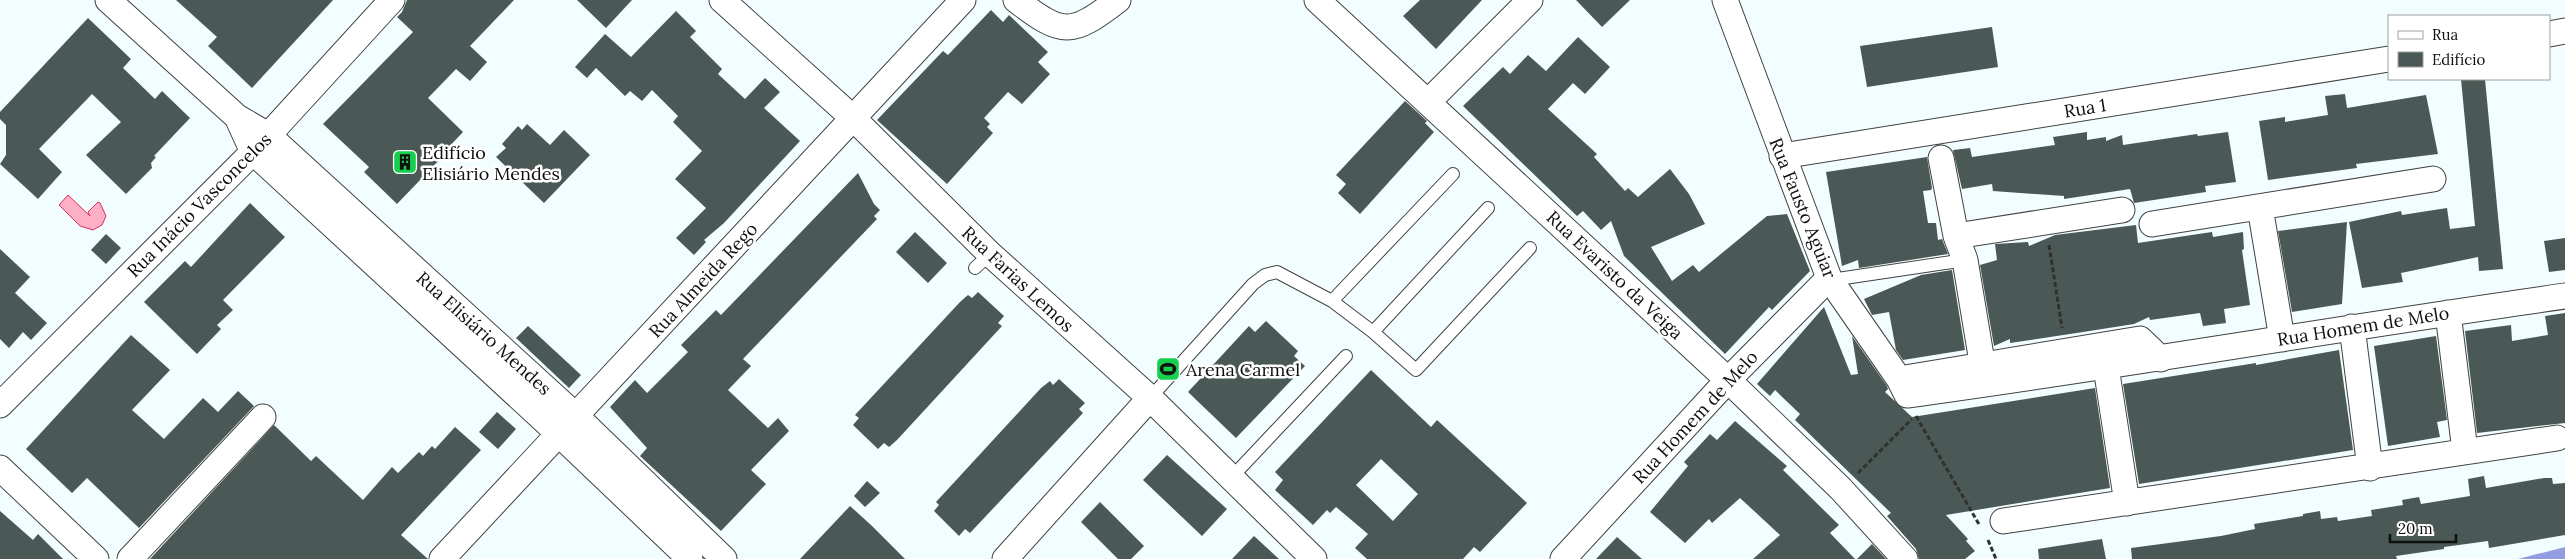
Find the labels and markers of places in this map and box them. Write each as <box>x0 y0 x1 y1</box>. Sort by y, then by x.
place label: Edifício Elisiário Mendes <box>422 141 560 185</box>
building icon: Edifício Elisiário Mendes <box>392 149 418 175</box>
sports icon: Arena Carmel <box>1155 356 1181 382</box>
place label: Arena Carmel <box>1185 358 1300 381</box>

